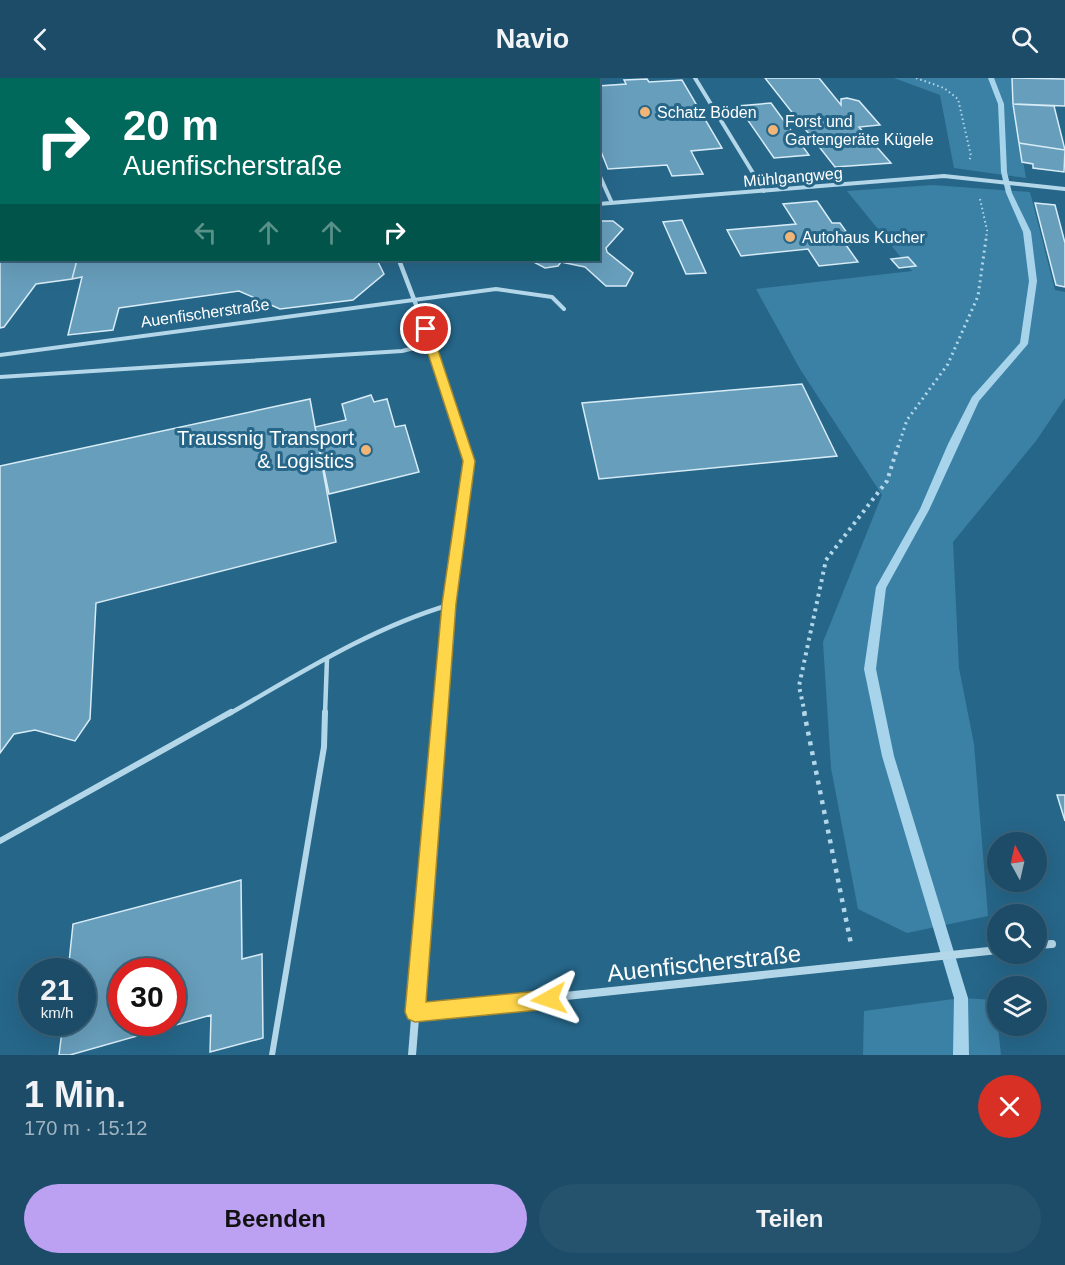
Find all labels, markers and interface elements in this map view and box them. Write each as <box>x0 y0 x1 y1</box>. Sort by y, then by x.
icon: back <box>24 23 57 56</box>
icon: search <box>1008 23 1041 56</box>
text: Navio <box>496 24 569 54</box>
icon: right <box>24 102 102 180</box>
text: 20 m <box>123 102 219 149</box>
place label: Schatz Böden <box>657 104 757 121</box>
marker: Schatz Böden <box>638 105 652 119</box>
place label: Forst und Gartengeräte Kügele <box>785 113 934 148</box>
marker: Forst und Gartengeräte Kügele <box>766 123 780 137</box>
text: Auenfischerstraße <box>123 151 342 181</box>
street label: Mühlgangweg <box>743 164 843 190</box>
icon: left <box>189 216 222 249</box>
icon: ahead <box>252 216 285 249</box>
icon: ahead <box>315 216 348 249</box>
icon: right <box>378 216 411 249</box>
place label: Autohaus Kucher <box>802 229 925 246</box>
marker: Autohaus Kucher <box>783 230 797 244</box>
street label: Auenfischerstraße <box>140 296 271 330</box>
pin <box>400 303 451 354</box>
icon: arrive <box>409 312 442 345</box>
place label: Traussnig Transport & Logistics <box>177 427 354 472</box>
marker: Traussnig Transport & Logistics <box>359 443 373 457</box>
north arrow <box>987 832 1047 892</box>
map controls <box>987 832 1047 1036</box>
button: search <box>987 904 1047 964</box>
street label: Auenfischerstraße <box>606 939 802 987</box>
speed limit sign: 30 <box>108 958 186 1036</box>
position arrow <box>517 967 581 1031</box>
text: 21 <box>40 973 74 1006</box>
button: layers <box>987 976 1047 1036</box>
text: km/h <box>41 1004 73 1021</box>
text: 1 Min. <box>24 1074 126 1115</box>
button: close <box>978 1075 1041 1138</box>
text: 170 m · 15:12 <box>24 1117 147 1139</box>
button: Beenden <box>24 1184 527 1253</box>
button: Teilen <box>539 1184 1041 1253</box>

